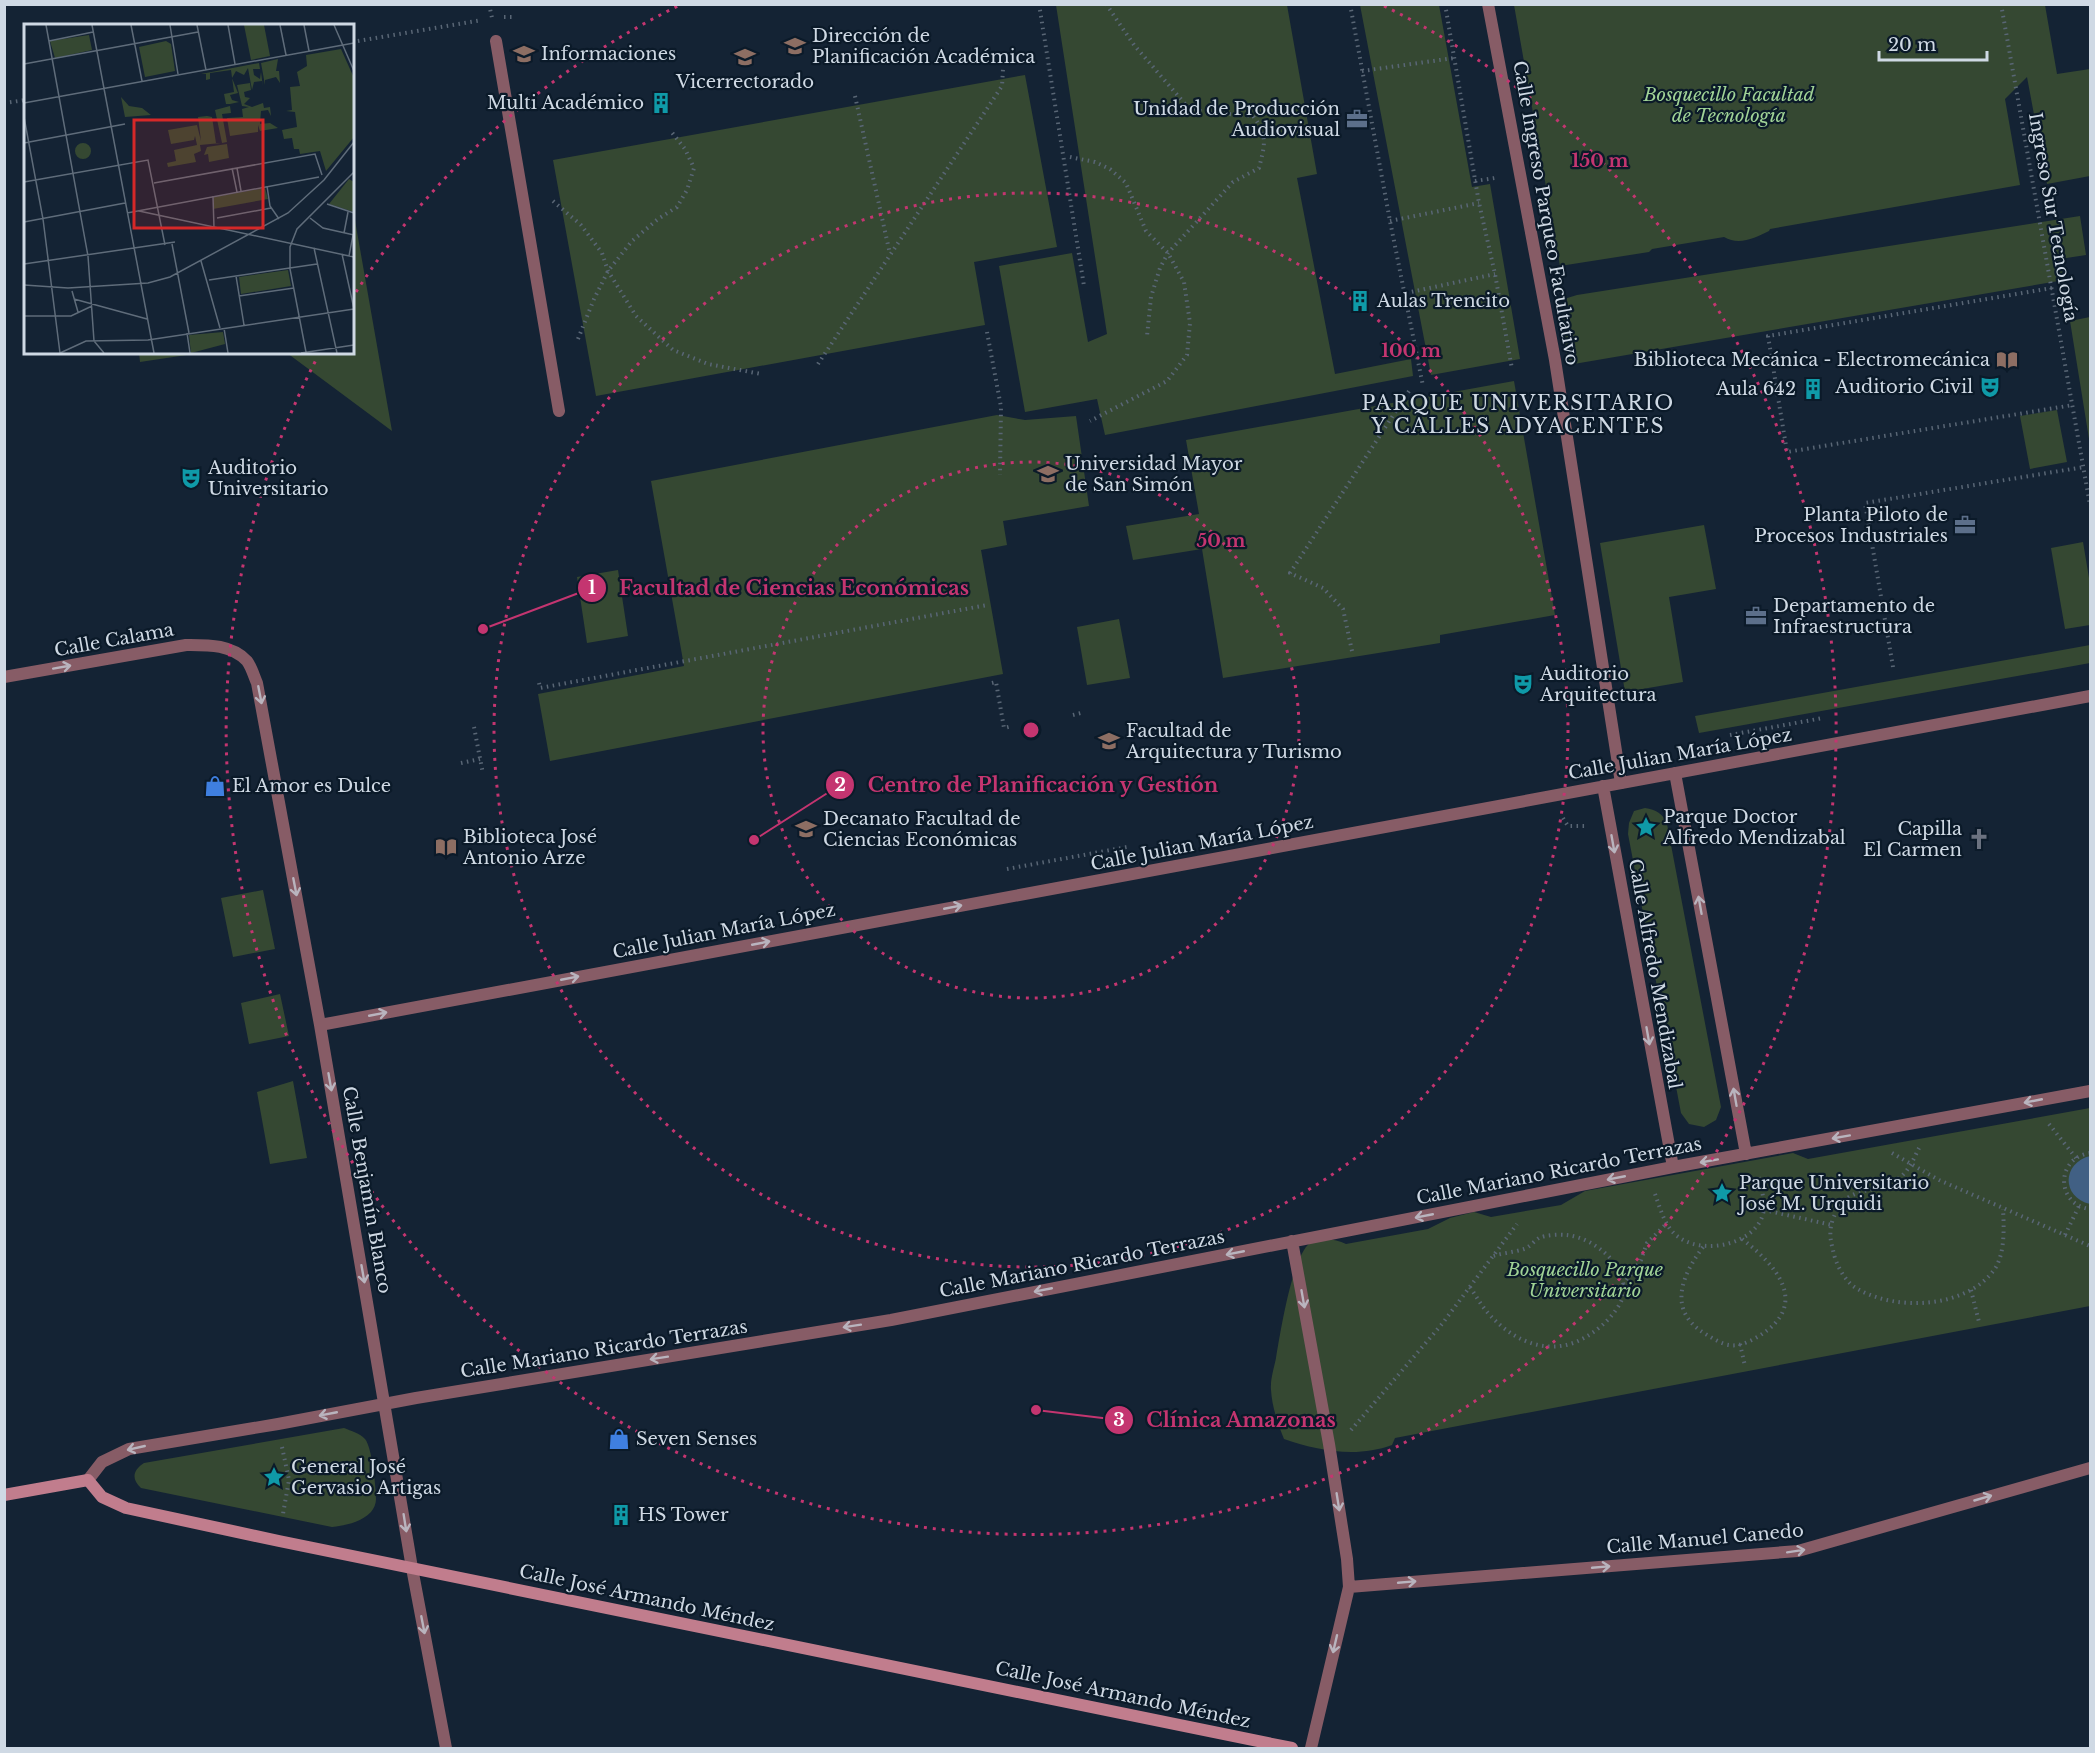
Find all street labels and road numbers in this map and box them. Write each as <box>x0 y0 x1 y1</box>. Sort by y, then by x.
street label: Calle Ingreso Parqueo Facultativo <box>1508 59 1584 367</box>
street label: Ingreso Sur Tecnología <box>2024 111 2082 323</box>
street label: Calle Calama <box>52 619 176 661</box>
street label: Calle Julian María López <box>1567 723 1793 785</box>
street label: Calle Julian María López <box>1089 811 1315 875</box>
street label: Calle Alfredo Mendizabal <box>1624 857 1686 1091</box>
street label: Calle Julian María López <box>611 899 837 963</box>
street label: Calle Benjamín Blanco <box>338 1085 396 1295</box>
street label: Calle Mariano Ricardo Terrazas <box>1414 1133 1704 1209</box>
street label: Calle Mariano Ricardo Terrazas <box>937 1226 1227 1302</box>
street label: Calle Mariano Ricardo Terrazas <box>459 1315 749 1383</box>
street label: Calle Manuel Canedo <box>1605 1519 1805 1559</box>
street label: Calle José Armando Méndez <box>517 1560 777 1636</box>
street label: Calle José Armando Méndez <box>993 1657 1253 1733</box>

